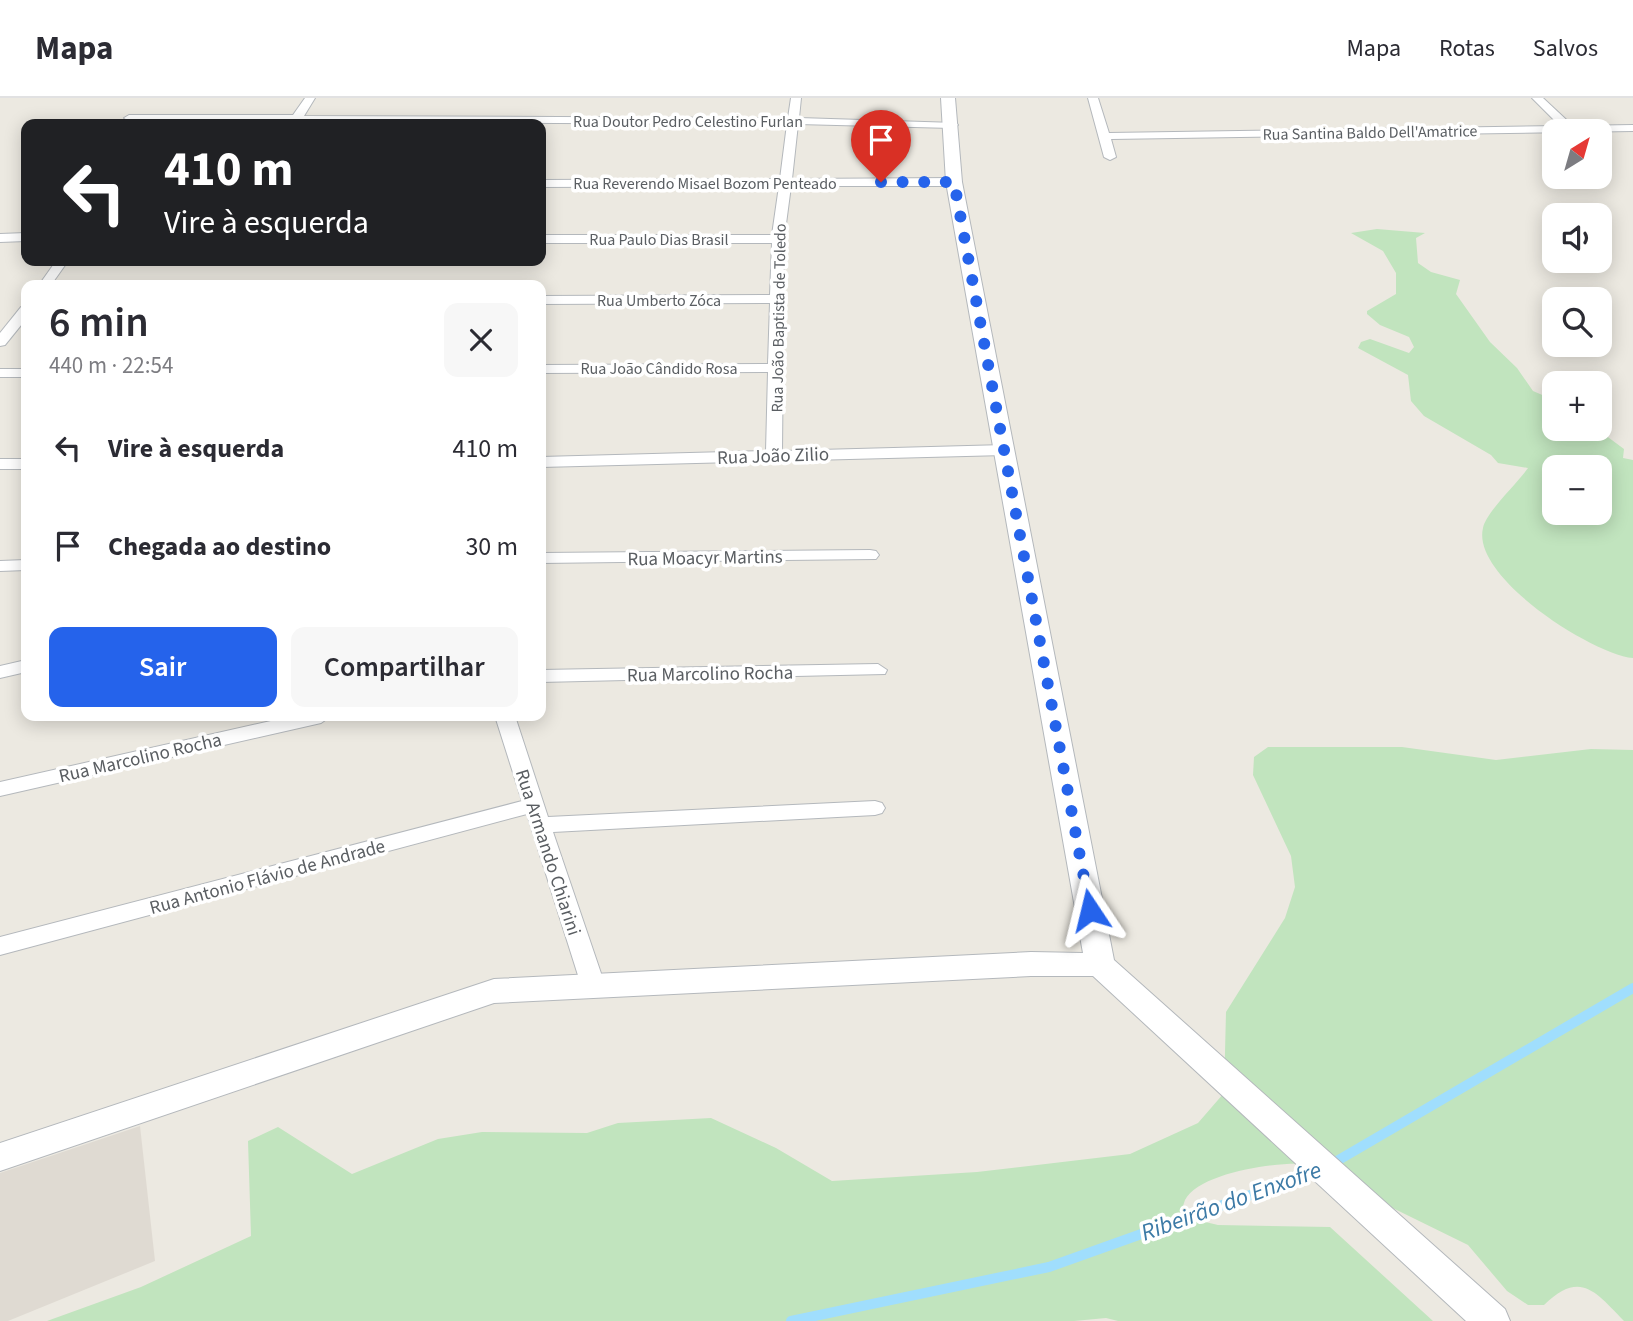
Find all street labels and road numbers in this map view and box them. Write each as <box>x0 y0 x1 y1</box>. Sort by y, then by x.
street label: Rua Doutor Pedro Celestino Furlan <box>573 111 803 133</box>
street label: Rua Santina Baldo Dell'Amatrice <box>1262 120 1478 146</box>
street label: Rua Reverendo Misael Bozom Penteado <box>573 173 837 195</box>
street label: Rua João Baptista de Toledo <box>766 223 792 413</box>
street label: Rua Paulo Dias Brasil <box>589 229 729 251</box>
street label: Rua Umberto Zóca <box>597 290 721 312</box>
street label: Rua João Cândido Rosa <box>581 358 738 380</box>
street label: Rua João Zilio <box>717 441 830 472</box>
street label: Rua Moacyr Martins <box>627 544 783 573</box>
street label: Rua Marcolino Rocha <box>627 660 793 689</box>
street label: Rua Marcolino Rocha <box>56 727 224 790</box>
street label: Rua Armando Chiarini <box>508 766 587 939</box>
street label: Rua Antonio Flávio de Andrade <box>147 833 388 922</box>

